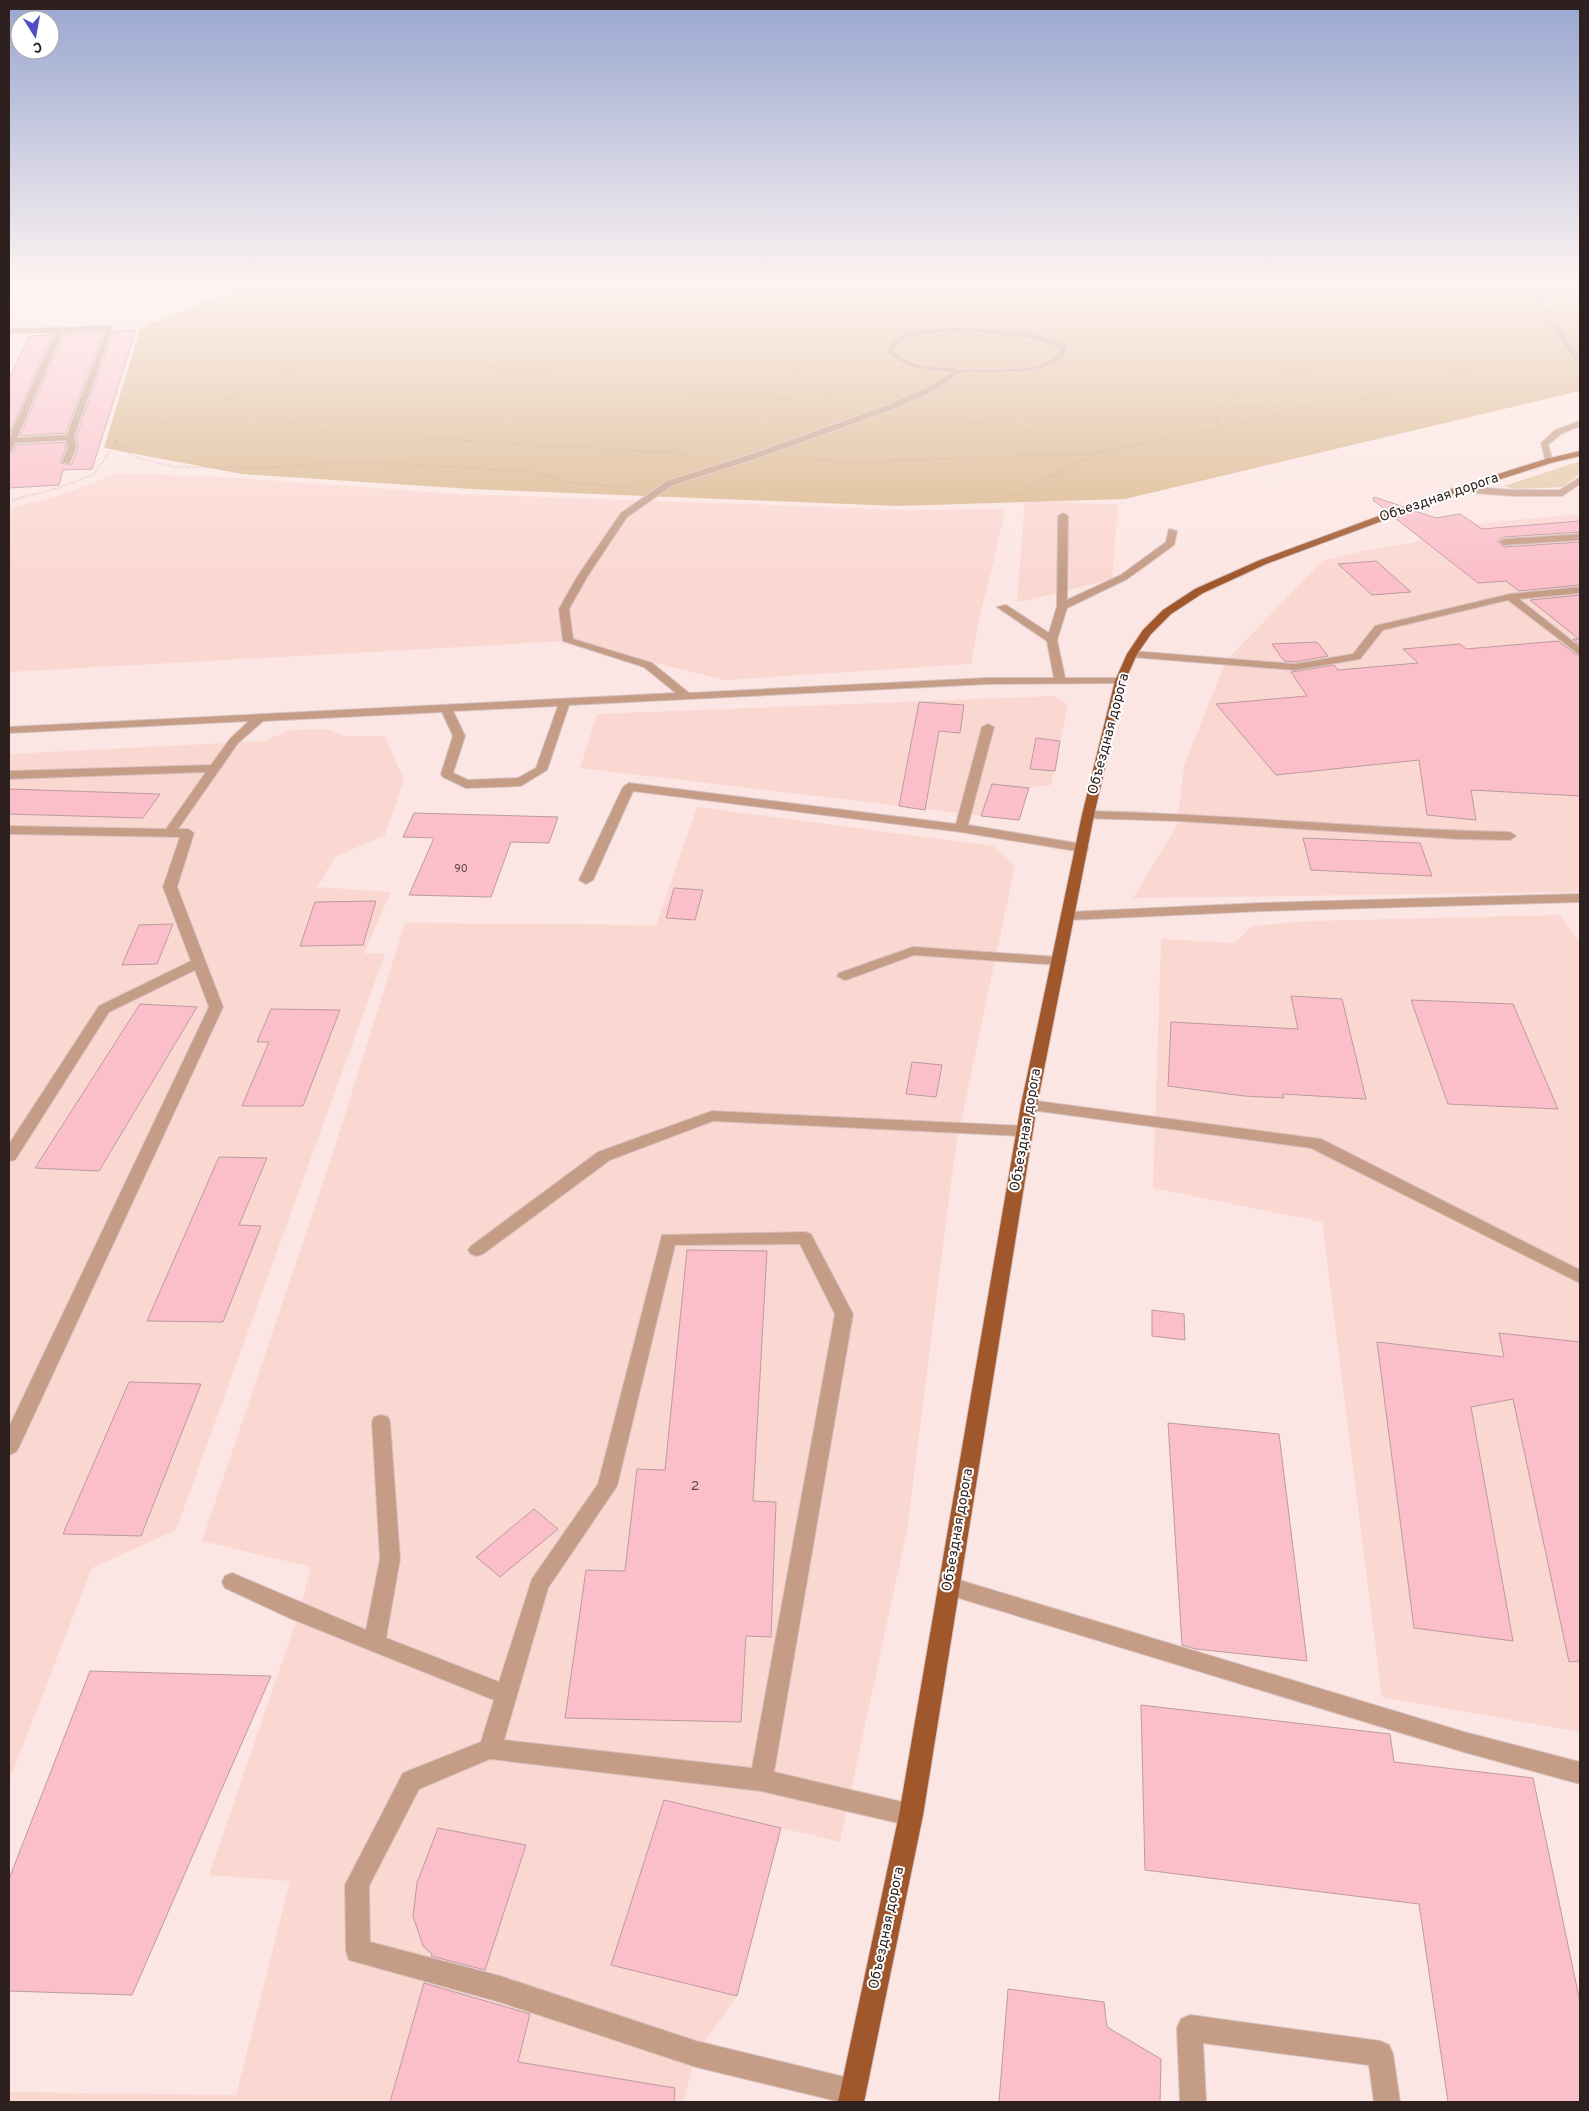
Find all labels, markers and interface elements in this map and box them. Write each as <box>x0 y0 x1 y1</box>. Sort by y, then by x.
north arrow <box>10 10 60 60</box>
text: С <box>31 37 43 55</box>
street label: Объездная дорога <box>1377 470 1501 526</box>
street label: Объездная дорога <box>1085 672 1133 796</box>
house number: 90 <box>454 862 468 876</box>
street label: Объездная дорога <box>1007 1067 1045 1193</box>
street label: Объездная дорога <box>939 1467 977 1593</box>
house number: 2 <box>691 1478 699 1495</box>
street label: Объездная дорога <box>866 1865 908 1991</box>

